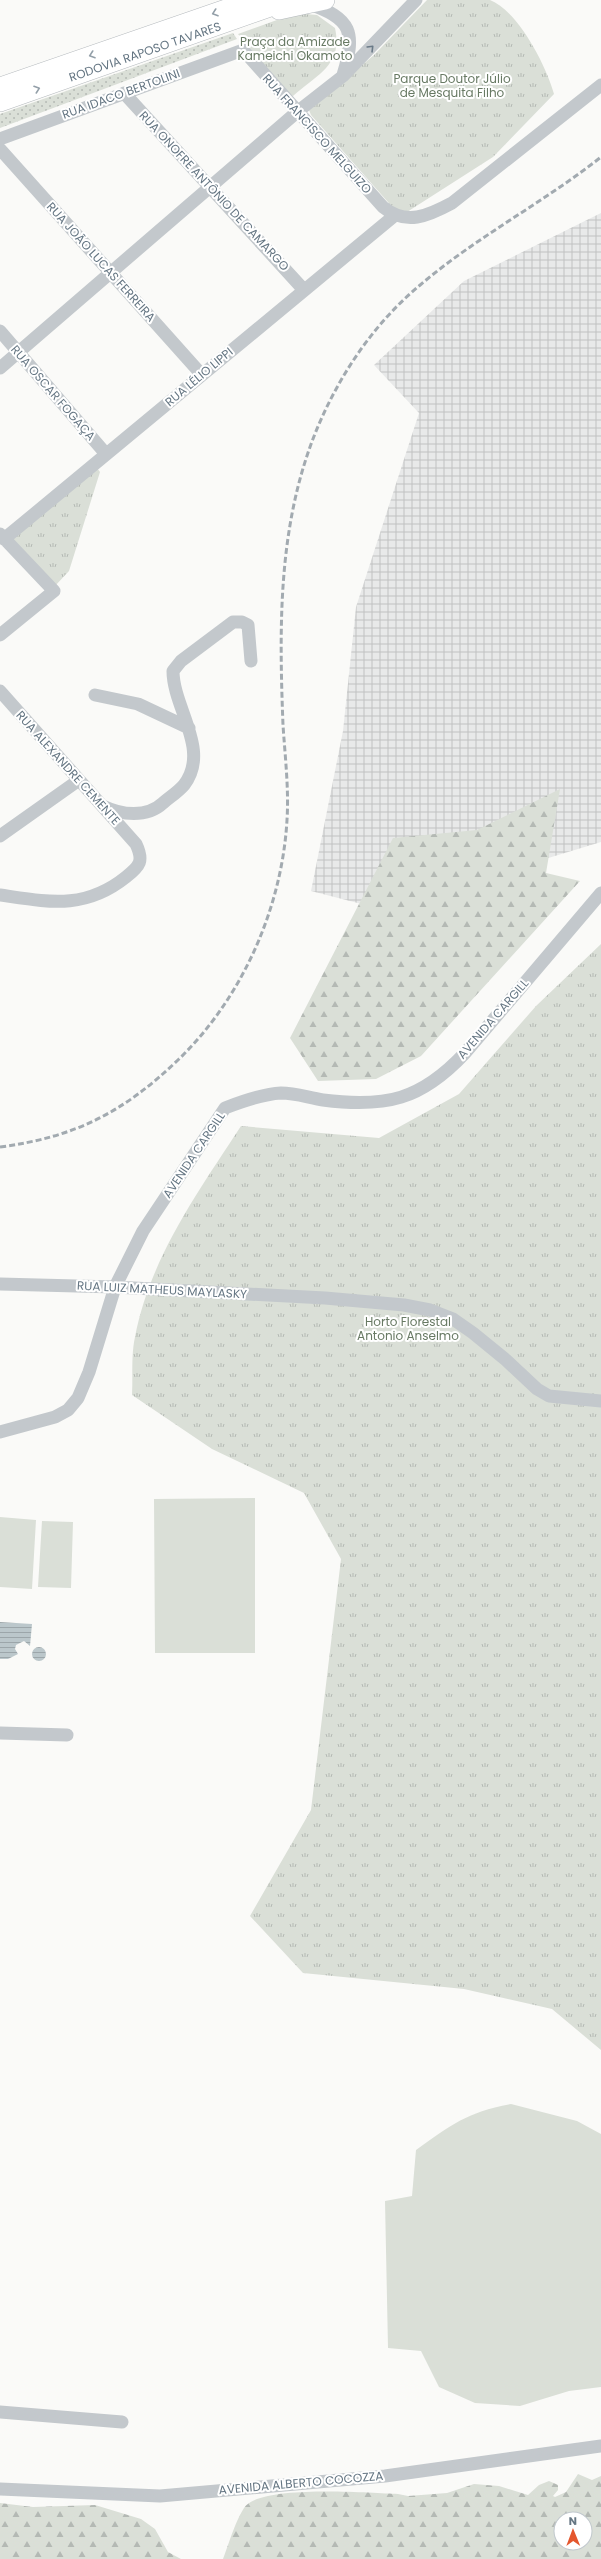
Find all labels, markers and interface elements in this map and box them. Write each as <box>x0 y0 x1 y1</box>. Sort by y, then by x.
one-way arrow <box>212 8 219 16</box>
street label: RODOVIA RAPOSO TAVARES <box>67 17 223 86</box>
park label: Praça da Amizade Kameichi Okamoto <box>238 33 353 64</box>
one-way arrow <box>366 45 374 53</box>
one-way arrow <box>89 50 96 58</box>
street label: RUA IDACO BERTOLINI <box>59 64 182 123</box>
street label: RUA FRANCISCO MELGUIZO <box>259 70 376 197</box>
park label: Parque Doutor Júlio de Mesquita Filho <box>393 70 511 101</box>
one-way arrow <box>33 86 40 94</box>
street label: RUA ONOFRE ANTÔNIO DE CAMARGO <box>136 107 293 274</box>
street label: RUA JOÃO LUCAS FERREIRA <box>43 198 160 325</box>
street label: RUA OSCAR FOGAÇA <box>7 341 100 444</box>
street label: RUA LÉLIO LIPPI <box>161 343 236 410</box>
street label: RUA ALEXANDRE CEMENTE <box>12 707 124 828</box>
street label: AVENIDA CARGILL <box>453 975 532 1062</box>
street label: AVENIDA CARGILL <box>158 1108 229 1201</box>
street label: RUA LUIZ MATHEUS MAYLASKY <box>77 1277 247 1302</box>
park label: Horto Florestal Antonio Anselmo <box>357 1313 459 1344</box>
street label: AVENIDA ALBERTO COCOZZA <box>218 2467 384 2498</box>
north arrow <box>553 2511 593 2551</box>
text: N <box>569 2513 577 2529</box>

